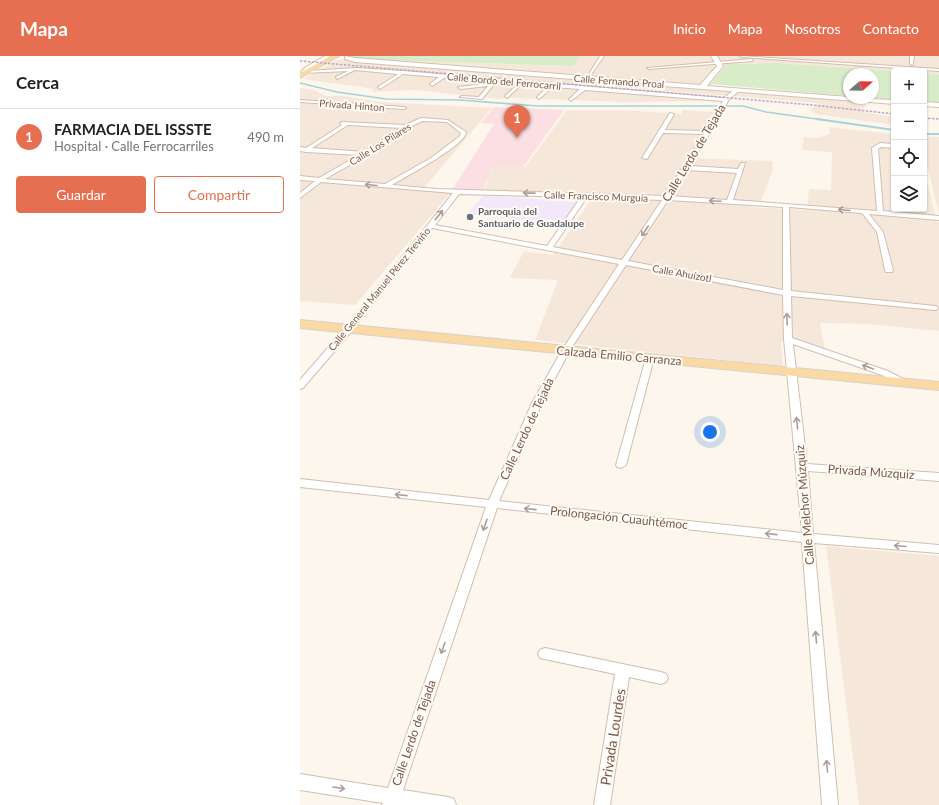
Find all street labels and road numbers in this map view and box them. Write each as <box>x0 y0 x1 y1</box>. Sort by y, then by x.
street label: Calle Bordo del Ferrocarril <box>446 70 562 92</box>
street label: Calle Fernando Proal <box>573 72 665 90</box>
street label: Privada Hinton <box>319 97 385 113</box>
street label: Calle Lerdo de Tejada <box>659 101 729 204</box>
street label: Calle Los Pilares <box>347 120 413 168</box>
street label: Calle Francisco Murguía <box>544 188 648 204</box>
street label: Calle General Manuel Pérez Treviño <box>325 225 433 353</box>
street label: Calle Ahuízotl <box>651 262 713 284</box>
street label: Calzada Emilio Carranza <box>556 343 682 368</box>
street label: Calle Lerdo de Tejada <box>496 375 557 482</box>
street label: Calle Melchor Múzquiz <box>792 444 817 566</box>
street label: Privada Múzquiz <box>827 461 915 482</box>
street label: Prolongación Cuauhtémoc <box>549 503 689 532</box>
street label: Calle Lerdo de Tejada <box>388 678 439 788</box>
street label: Privada Lourdes <box>596 687 629 786</box>

